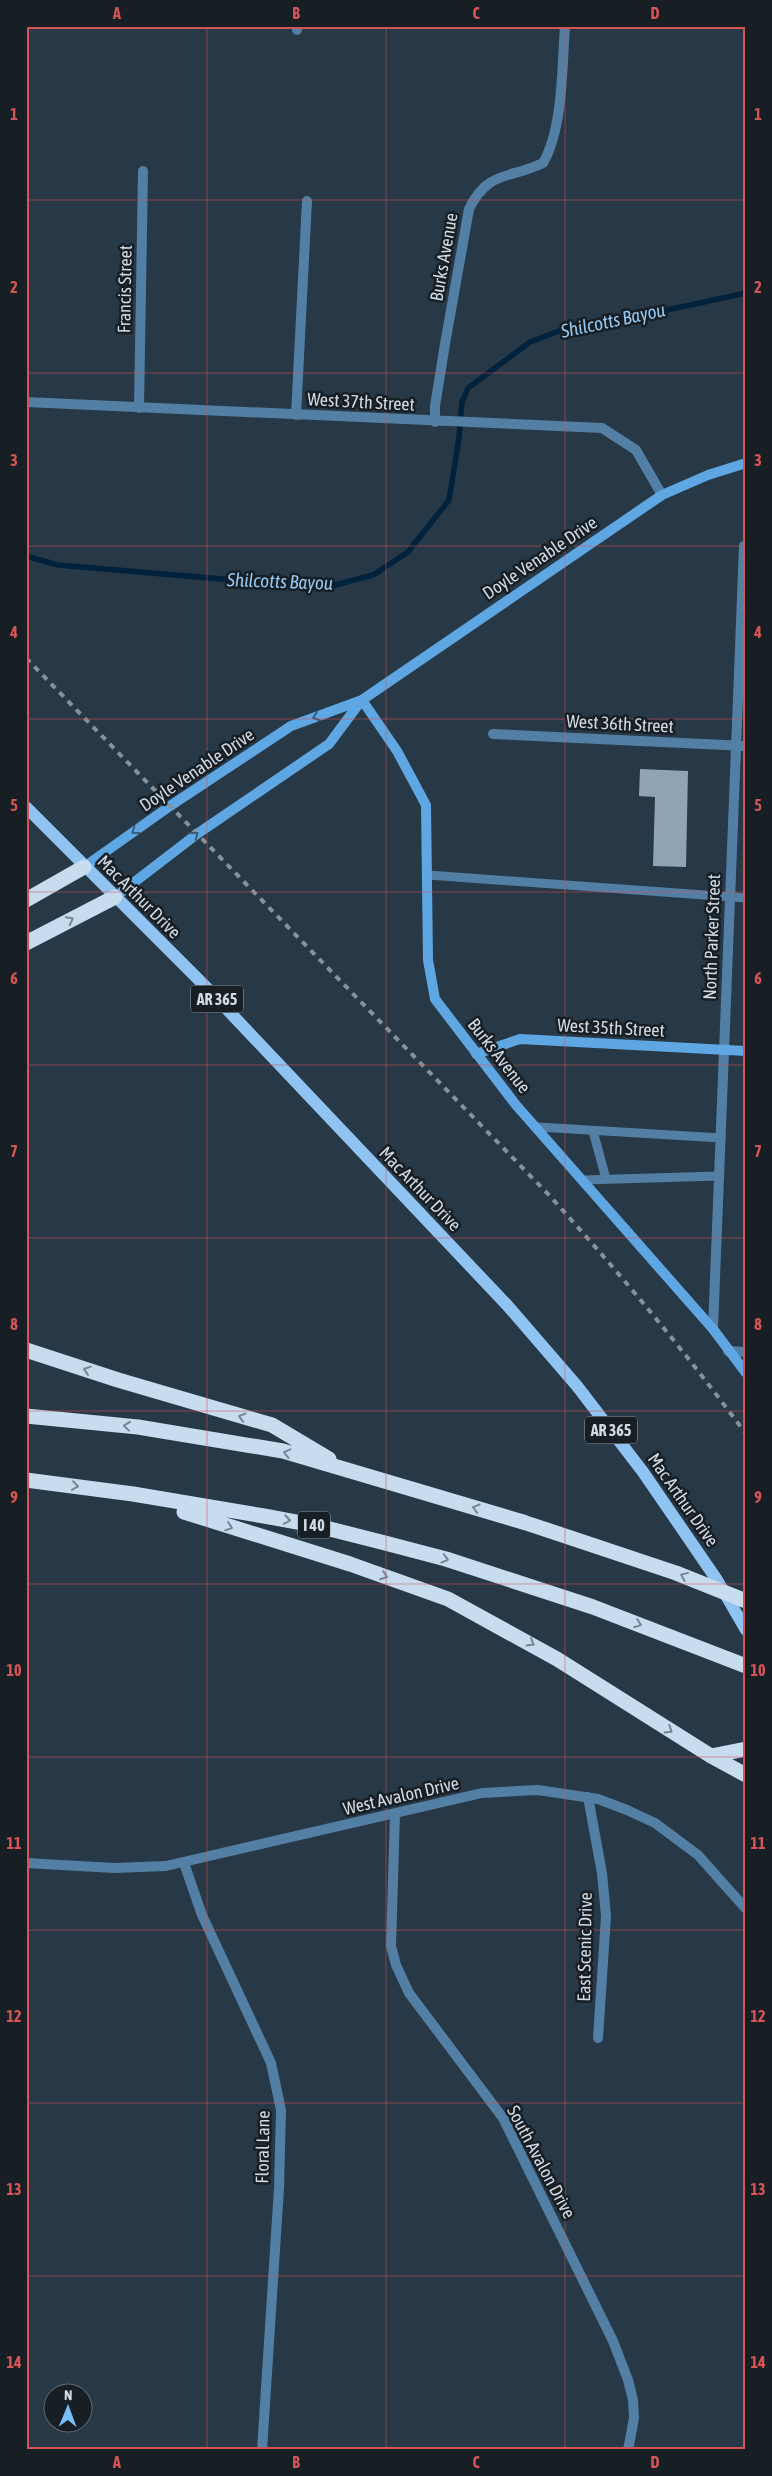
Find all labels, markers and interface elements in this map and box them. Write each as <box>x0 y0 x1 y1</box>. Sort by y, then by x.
text: A <box>112 4 121 22</box>
text: B <box>292 4 300 22</box>
text: C <box>472 4 480 22</box>
text: D <box>651 4 660 22</box>
text: 1 <box>10 105 18 123</box>
text: 1 <box>754 105 762 123</box>
street label: Burks Avenue <box>425 211 462 303</box>
street label: Francis Street <box>113 245 136 333</box>
text: 2 <box>10 278 18 296</box>
text: 2 <box>754 278 762 296</box>
water label: Shilcotts Bayou <box>558 298 667 342</box>
street label: West 37th Street <box>307 388 415 415</box>
text: 3 <box>10 451 18 469</box>
text: 3 <box>754 451 762 469</box>
street label: Doyle Venable Drive <box>479 512 601 604</box>
water label: Shilcotts Bayou <box>226 568 333 594</box>
text: 4 <box>9 623 18 641</box>
text: 4 <box>753 623 762 641</box>
street label: West 36th Street <box>566 710 674 737</box>
one-way arrow <box>312 711 321 721</box>
street label: Doyle Venable Drive <box>136 724 258 816</box>
text: 5 <box>10 796 18 814</box>
text: 5 <box>754 796 762 814</box>
one-way arrow <box>131 825 140 834</box>
one-way arrow <box>189 832 199 841</box>
street label: Mac Arthur Drive <box>93 851 185 943</box>
street label: North Parker Street <box>699 874 724 1000</box>
one-way arrow <box>64 916 73 926</box>
text: 6 <box>10 969 18 987</box>
text: 6 <box>754 969 762 987</box>
road number: AR 365 <box>191 986 243 1012</box>
street label: Burks Avenue <box>464 1014 535 1097</box>
street label: West 35th Street <box>557 1014 665 1041</box>
text: 7 <box>10 1142 18 1160</box>
street label: Mac Arthur Drive <box>375 1142 466 1235</box>
text: 7 <box>754 1142 762 1160</box>
text: 8 <box>10 1315 18 1333</box>
text: 8 <box>754 1315 762 1333</box>
one-way arrow <box>83 1366 91 1376</box>
one-way arrow <box>239 1412 247 1422</box>
road number: AR 365 <box>585 1416 637 1444</box>
one-way arrow <box>122 1421 130 1432</box>
one-way arrow <box>283 1448 291 1458</box>
street label: Mac Arthur Drive <box>644 1449 723 1550</box>
one-way arrow <box>70 1481 79 1491</box>
text: 9 <box>10 1488 18 1506</box>
text: 9 <box>754 1488 762 1506</box>
one-way arrow <box>473 1504 481 1514</box>
road number: I 40 <box>298 1512 330 1538</box>
one-way arrow <box>282 1515 291 1525</box>
one-way arrow <box>224 1521 233 1531</box>
one-way arrow <box>440 1553 448 1563</box>
one-way arrow <box>379 1570 387 1580</box>
one-way arrow <box>680 1572 689 1583</box>
one-way arrow <box>633 1618 642 1628</box>
one-way arrow <box>526 1637 535 1647</box>
text: 10 <box>6 1661 22 1679</box>
text: 10 <box>750 1661 766 1679</box>
one-way arrow <box>663 1723 672 1733</box>
street label: West Avalon Drive <box>341 1772 461 1819</box>
text: 11 <box>6 1834 22 1852</box>
text: 11 <box>750 1834 766 1852</box>
street label: East Scenic Drive <box>573 1892 596 2002</box>
text: 12 <box>6 2007 22 2025</box>
text: 12 <box>750 2007 766 2025</box>
street label: South Avalon Drive <box>503 2102 580 2222</box>
street label: Floral Lane <box>251 2110 274 2184</box>
text: 13 <box>6 2180 22 2198</box>
text: 13 <box>750 2180 766 2198</box>
text: 14 <box>6 2353 22 2371</box>
text: 14 <box>750 2353 766 2371</box>
north arrow <box>42 2384 92 2434</box>
text: N <box>64 2387 72 2403</box>
text: A <box>112 2453 121 2471</box>
text: B <box>292 2453 300 2471</box>
text: C <box>472 2453 480 2471</box>
text: D <box>651 2453 660 2471</box>

